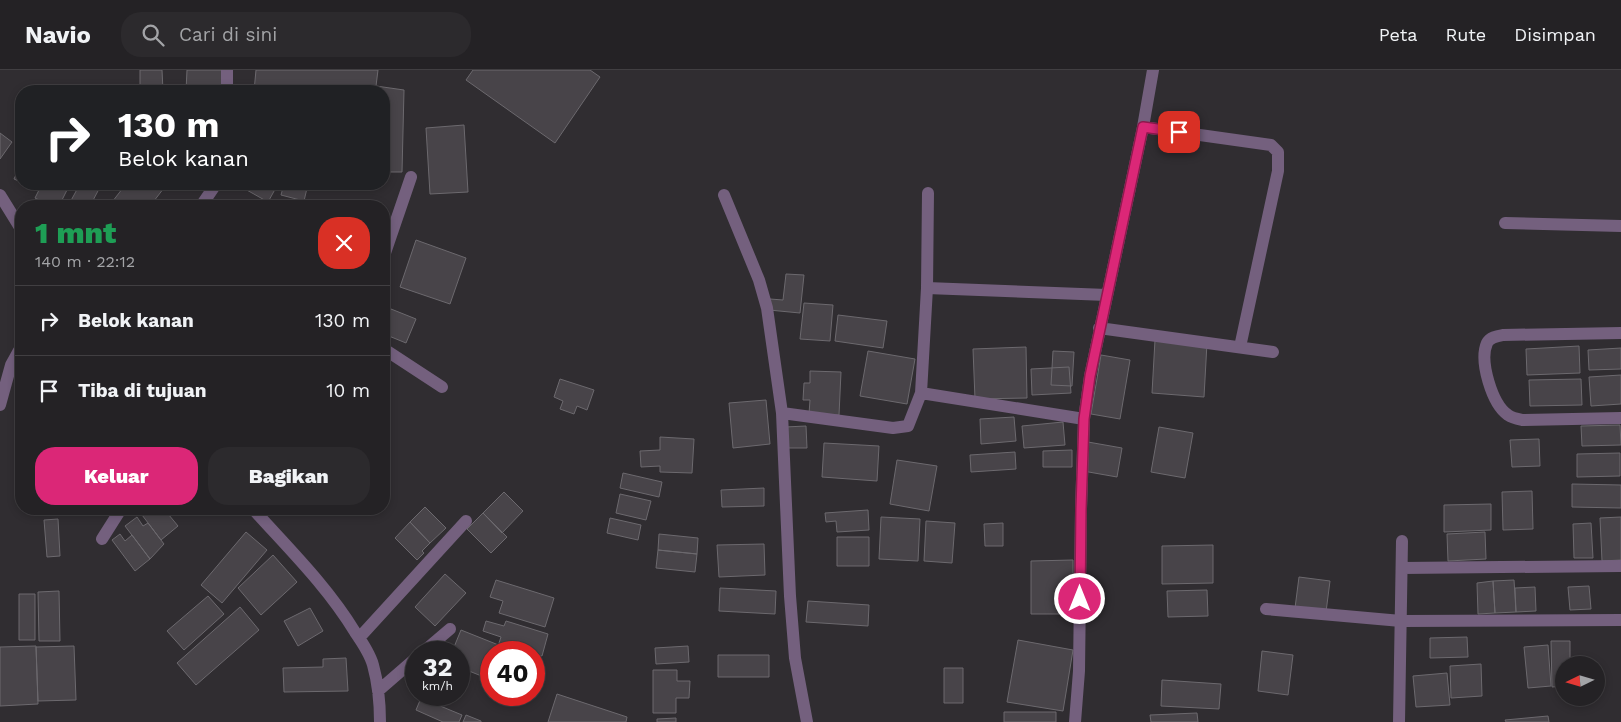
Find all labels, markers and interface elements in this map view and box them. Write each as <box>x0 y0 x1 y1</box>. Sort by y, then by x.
search box <box>121 12 471 57</box>
text: Navio <box>25 21 91 49</box>
icon: search <box>139 21 167 49</box>
text: Cari di sini <box>179 23 277 46</box>
text: Peta <box>1379 24 1417 45</box>
text: Rute <box>1445 24 1486 45</box>
text: Disimpan <box>1514 24 1596 45</box>
text: 130 m <box>118 104 219 146</box>
icon: right <box>35 105 100 170</box>
pin <box>1158 111 1200 153</box>
icon: arrive <box>1165 118 1193 146</box>
text: Belok kanan <box>118 146 249 171</box>
text: 1 mnt <box>35 215 116 250</box>
button: close <box>318 217 370 269</box>
text: 140 m · 22:12 <box>35 252 135 271</box>
icon: right <box>35 307 63 335</box>
text: Belok kanan <box>78 309 194 332</box>
text: 130 m <box>315 309 370 332</box>
icon: arrive <box>35 377 63 405</box>
text: Tiba di tujuan <box>78 379 207 402</box>
text: 10 m <box>326 379 370 402</box>
button: Keluar <box>35 447 198 505</box>
button: Bagikan <box>208 447 370 505</box>
position arrow <box>1053 572 1105 624</box>
speed limit sign: 40 <box>480 641 545 706</box>
text: 32 <box>423 653 452 682</box>
north arrow <box>1555 656 1605 706</box>
map controls <box>1555 656 1605 706</box>
text: km/h <box>422 679 453 693</box>

